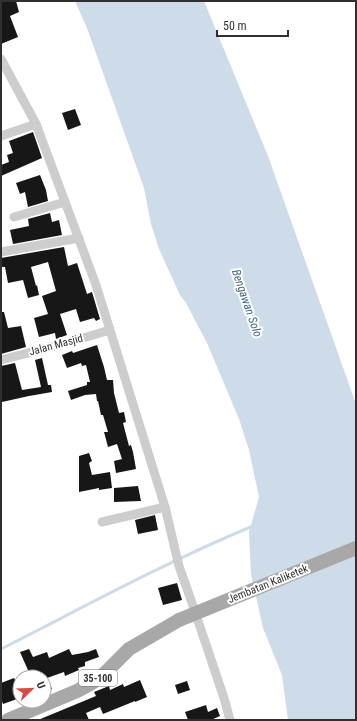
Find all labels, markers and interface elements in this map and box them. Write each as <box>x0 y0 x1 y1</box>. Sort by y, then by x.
scale bar <box>217 12 288 38</box>
text: 50 m <box>223 19 247 33</box>
water label: Bengawan Solo <box>229 267 265 339</box>
street label: Jalan Masjid <box>28 332 84 358</box>
street label: Jembatan Kaliketek <box>226 562 310 606</box>
north arrow <box>12 669 52 709</box>
road number: 35-100 <box>79 670 117 686</box>
text: U <box>34 680 48 691</box>

